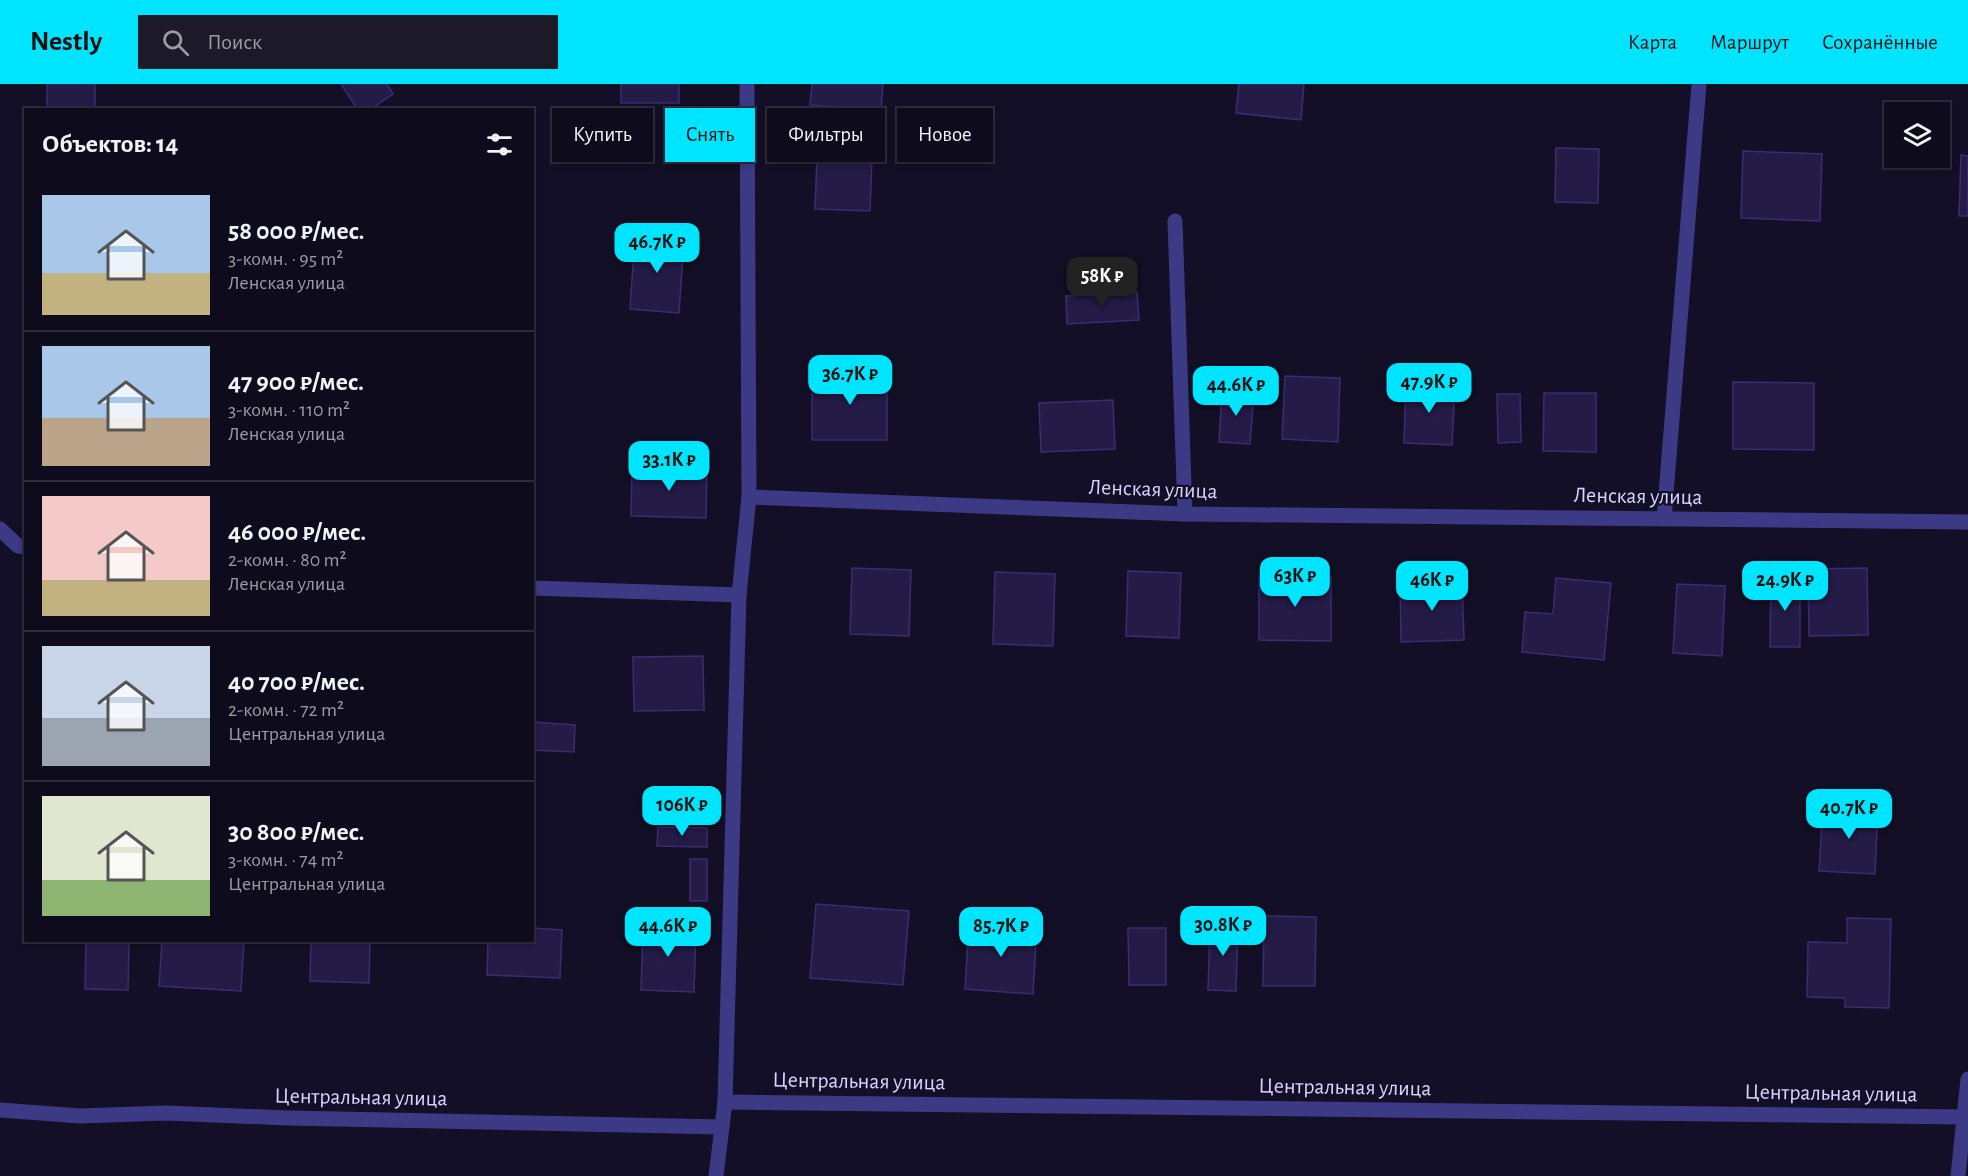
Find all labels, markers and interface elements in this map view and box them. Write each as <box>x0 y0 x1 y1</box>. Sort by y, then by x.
search box <box>138 15 558 69</box>
icon: search <box>159 26 192 59</box>
text: Nestly <box>30 28 102 56</box>
text: Поиск <box>207 31 262 53</box>
text: Карта <box>1628 32 1677 53</box>
text: Маршрут <box>1710 32 1789 53</box>
text: Сохранённые <box>1822 32 1938 53</box>
map controls <box>1884 102 1950 168</box>
button: layers <box>1884 102 1950 168</box>
chip: Купить <box>552 108 653 162</box>
chip: Снять <box>665 108 755 162</box>
chip: Фильтры <box>767 108 885 162</box>
chip: Новое <box>897 108 993 162</box>
icon: filters <box>483 128 516 161</box>
text: Объектов: 14 <box>42 131 178 157</box>
text: 58 000 ₽/мес. <box>228 218 365 244</box>
icon: home <box>90 219 162 291</box>
pin: 46.7K ₽ <box>602 223 712 274</box>
text: 46.7K ₽ <box>629 232 686 252</box>
text: 3-комн. · 95 m² <box>228 249 343 269</box>
pin: 58K ₽ <box>1060 257 1144 308</box>
text: 58K ₽ <box>1081 266 1123 286</box>
text: Ленская улица <box>228 273 345 293</box>
pin: 36.7K ₽ <box>795 355 905 406</box>
pin: 47.9K ₽ <box>1374 363 1484 414</box>
text: 36.7K ₽ <box>822 364 878 384</box>
pin: 44.6K ₽ <box>1181 366 1291 417</box>
text: 47 900 ₽/мес. <box>228 369 364 395</box>
icon: home <box>90 370 162 442</box>
text: 47.9K ₽ <box>1401 372 1458 392</box>
text: 44.6K ₽ <box>1207 375 1265 395</box>
text: 3-комн. · 110 m² <box>228 400 350 420</box>
text: Ленская улица <box>228 424 345 444</box>
pin: 33.1K ₽ <box>614 441 724 492</box>
text: 33.1K ₽ <box>642 450 696 470</box>
street label: Ленская улица <box>1088 476 1218 502</box>
street label: Ленская улица <box>1573 484 1703 508</box>
text: 46 000 ₽/мес. <box>228 519 366 545</box>
icon: home <box>90 520 162 592</box>
text: 2-комн. · 80 m² <box>228 550 346 570</box>
pin: 63K ₽ <box>1253 557 1337 608</box>
pin: 46K ₽ <box>1390 561 1474 612</box>
pin: 24.9K ₽ <box>1730 561 1840 612</box>
text: 63K ₽ <box>1274 566 1316 586</box>
text: 46K ₽ <box>1410 570 1454 590</box>
text: 24.9K ₽ <box>1756 570 1814 590</box>
text: Ленская улица <box>228 574 345 594</box>
text: 40 700 ₽/мес. <box>228 669 365 695</box>
icon: home <box>90 670 162 742</box>
text: 2-комн. · 72 m² <box>228 700 344 720</box>
text: Центральная улица <box>228 724 385 744</box>
pin: 106K ₽ <box>633 786 731 837</box>
pin: 40.7K ₽ <box>1794 789 1904 840</box>
text: 106K ₽ <box>656 795 708 815</box>
text: 40.7K ₽ <box>1820 798 1878 818</box>
text: 30 800 ₽/мес. <box>228 819 365 845</box>
icon: home <box>90 820 162 892</box>
text: 3-комн. · 74 m² <box>228 850 344 870</box>
text: Центральная улица <box>228 874 385 894</box>
pin: 30.8K ₽ <box>1168 906 1278 957</box>
pin: 44.6K ₽ <box>613 907 723 958</box>
pin: 85.7K ₽ <box>946 907 1056 958</box>
text: 30.8K ₽ <box>1194 915 1252 935</box>
text: 44.6K ₽ <box>639 916 697 936</box>
text: 85.7K ₽ <box>973 916 1029 936</box>
street label: Центральная улица <box>772 1068 946 1094</box>
street label: Центральная улица <box>1258 1074 1432 1100</box>
street label: Центральная улица <box>1744 1080 1918 1106</box>
street label: Центральная улица <box>274 1084 448 1110</box>

